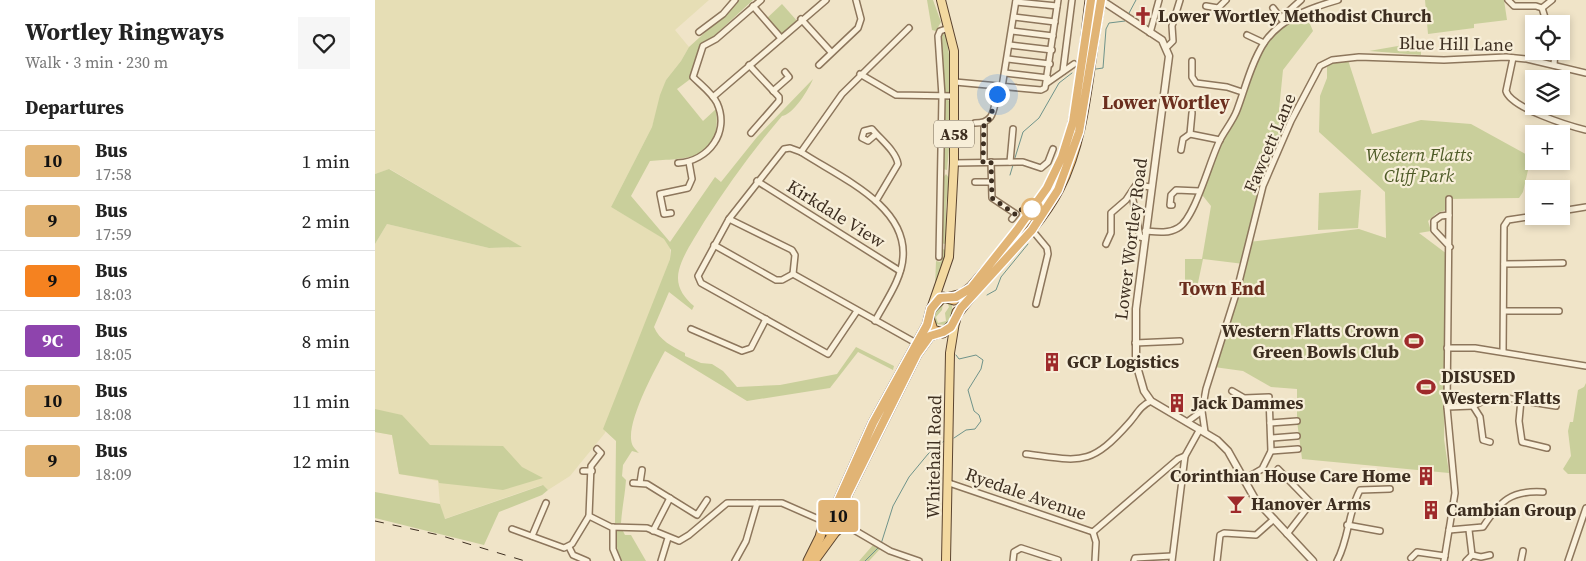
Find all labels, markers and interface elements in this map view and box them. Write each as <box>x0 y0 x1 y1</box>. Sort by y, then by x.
place label: Lower Wortley Methodist Church <box>1158 3 1432 28</box>
church icon: Lower Wortley Methodist Church <box>1132 5 1154 27</box>
text: Wortley Ringways <box>25 15 224 48</box>
map controls <box>1525 15 1570 225</box>
button: locate <box>1525 15 1570 60</box>
button: heart <box>298 17 350 69</box>
street label: Blue Hill Lane <box>1399 30 1513 57</box>
text: Walk · 3 min · 230 m <box>25 51 168 73</box>
button: layers <box>1525 70 1570 115</box>
your location <box>985 82 1010 107</box>
district label: Lower Wortley <box>1102 89 1231 115</box>
street label: Fawcett Lane <box>1237 89 1302 196</box>
text: Departures <box>25 94 124 120</box>
road number: A58 <box>934 120 974 148</box>
button: + <box>1525 125 1570 170</box>
text: Bus <box>95 137 127 163</box>
park label: Western Flatts Cliff Park <box>1366 142 1473 188</box>
text: 10 <box>43 148 62 173</box>
text: 1 min <box>302 148 350 174</box>
street label: Lower Wortley Road <box>1108 157 1153 321</box>
text: 17:58 <box>95 163 132 185</box>
street label: Kirkdale View <box>782 173 890 254</box>
button: − <box>1525 180 1570 225</box>
text: Bus <box>95 197 127 223</box>
unlabelled marker <box>1021 198 1043 220</box>
text: 9 <box>48 208 57 233</box>
text: 2 min <box>302 208 350 234</box>
text: 17:59 <box>95 223 132 245</box>
text: Bus <box>95 257 127 283</box>
text: 9 <box>48 268 57 293</box>
text: 6 min <box>302 268 350 294</box>
district label: Town End <box>1179 275 1265 301</box>
text: 18:03 <box>95 283 132 305</box>
text: Bus <box>95 317 127 343</box>
place label: Western Flatts Crown Green Bowls Club <box>1221 318 1399 364</box>
text: 9C <box>42 328 63 353</box>
text: 8 min <box>302 328 350 354</box>
sports icon: Western Flatts Crown Green Bowls Club <box>1403 330 1425 352</box>
text: 18:05 <box>95 343 132 365</box>
place label: GCP Logistics <box>1067 349 1179 374</box>
building icon: GCP Logistics <box>1041 351 1063 373</box>
place label: DISUSED Western Flatts <box>1441 364 1560 410</box>
sports icon: DISUSED Western Flatts <box>1415 376 1437 398</box>
text: Bus <box>95 377 127 403</box>
text: 10 <box>43 388 62 413</box>
text: 11 min <box>292 388 350 414</box>
place label: Jack Dammes <box>1191 390 1304 415</box>
building icon: Jack Dammes <box>1166 392 1188 414</box>
street label: Whitehall Road <box>920 395 947 519</box>
text: 18:08 <box>95 403 132 425</box>
text: Bus <box>95 437 127 463</box>
text: 9 <box>48 448 57 473</box>
text: 12 min <box>292 448 350 474</box>
street label: Ryedale Avenue <box>962 461 1090 526</box>
text: 18:09 <box>95 463 132 485</box>
place label: Corinthian House Care Home <box>1170 463 1411 488</box>
building icon: Corinthian House Care Home <box>1415 465 1437 487</box>
place label: Hanover Arms <box>1251 491 1371 516</box>
bar icon: Hanover Arms <box>1225 493 1247 515</box>
place label: Cambian Group <box>1446 497 1576 522</box>
building icon: Cambian Group <box>1420 499 1442 521</box>
line badge: 10 <box>815 500 861 532</box>
text: 10 <box>828 503 848 528</box>

